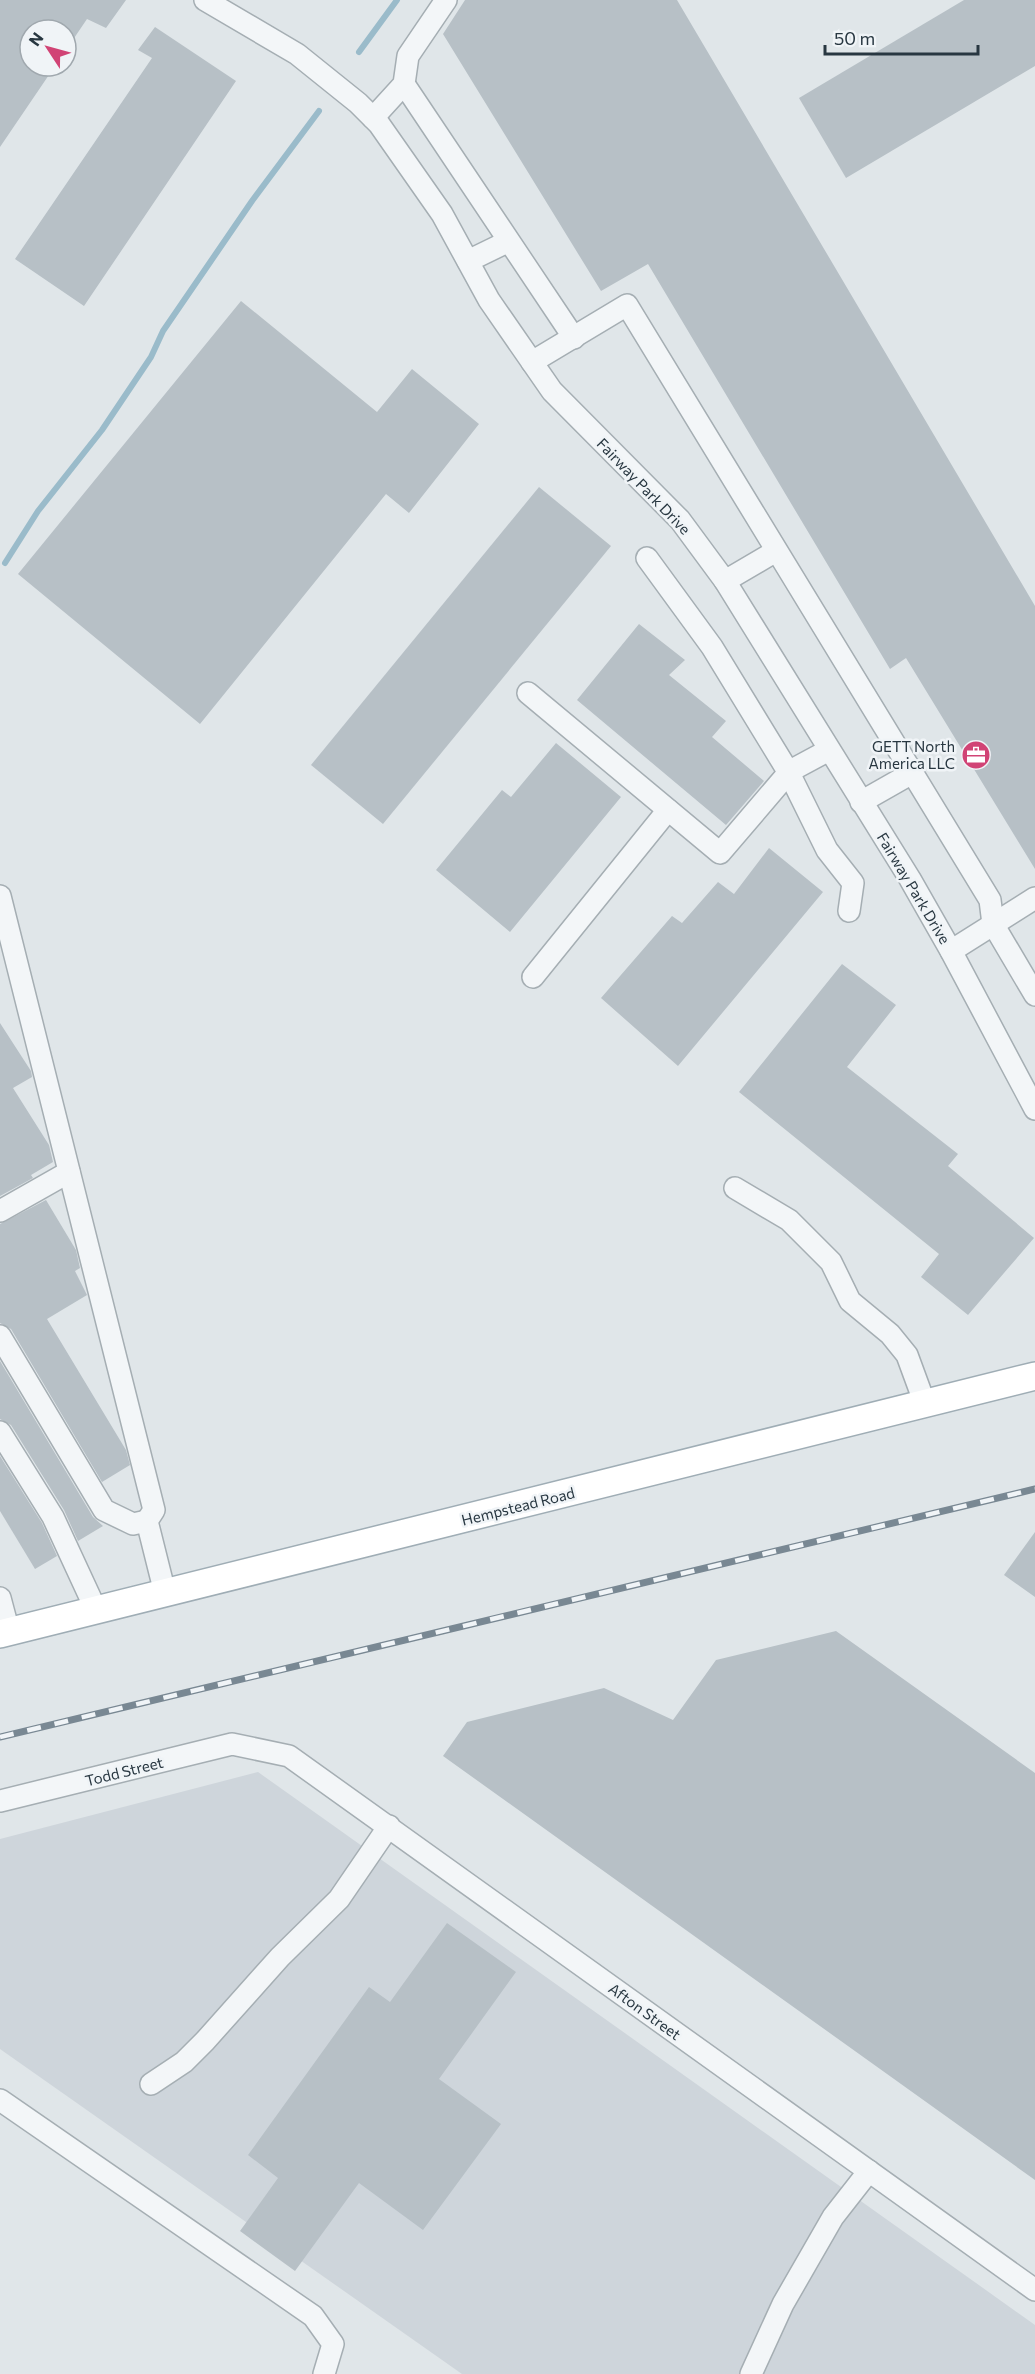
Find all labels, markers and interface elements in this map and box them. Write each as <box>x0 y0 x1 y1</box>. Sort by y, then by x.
north arrow <box>18 18 78 78</box>
scale bar <box>825 18 978 56</box>
text: 50 m <box>834 27 875 49</box>
text: N <box>24 28 47 49</box>
street label: Fairway Park Drive <box>594 434 695 538</box>
place label: GETT North America LLC <box>868 737 955 772</box>
office icon: GETT North America LLC <box>960 739 992 771</box>
street label: Fairway Park Drive <box>874 829 954 947</box>
street label: Hempstead Road <box>459 1483 577 1529</box>
street label: Todd Street <box>83 1753 165 1789</box>
street label: Afton Street <box>605 1979 685 2043</box>

